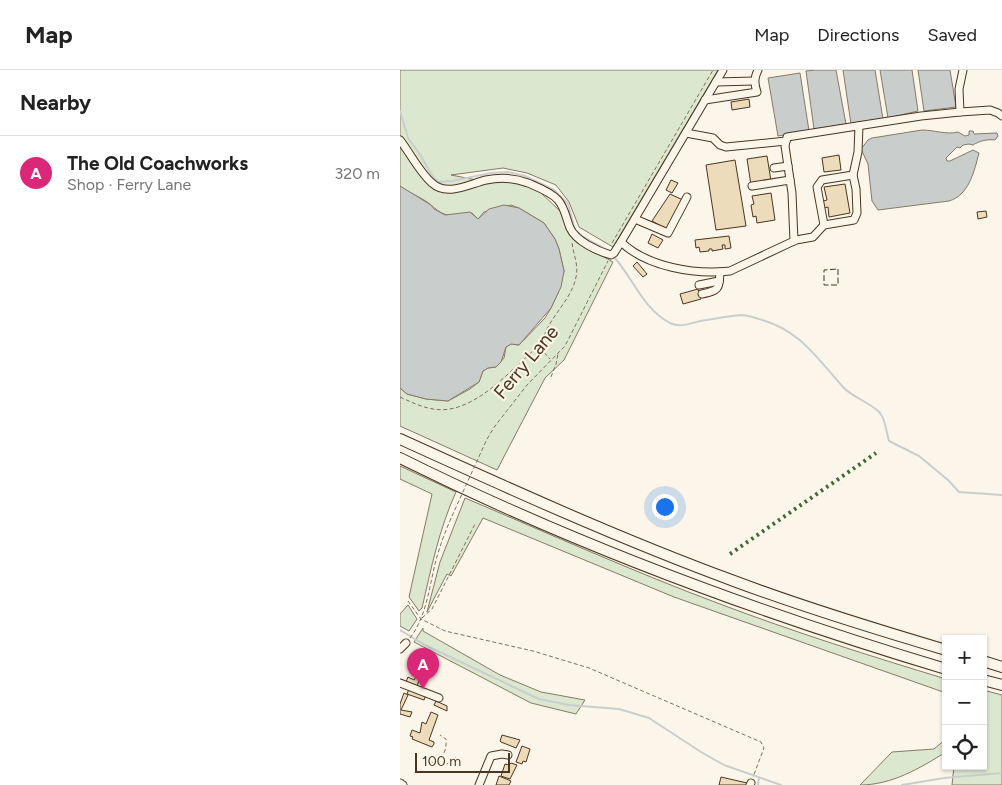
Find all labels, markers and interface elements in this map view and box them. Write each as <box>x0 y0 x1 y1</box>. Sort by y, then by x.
text: Map <box>25 20 73 49</box>
text: Map <box>754 24 789 46</box>
text: Directions <box>817 24 899 46</box>
text: Saved <box>927 24 977 46</box>
text: Nearby <box>20 90 91 115</box>
text: The Old Coachworks <box>67 152 248 175</box>
text: A <box>30 164 42 183</box>
text: 320 m <box>335 164 380 183</box>
text: Shop · Ferry Lane <box>67 175 191 194</box>
street label: Ferry Lane <box>489 321 563 403</box>
your location <box>652 494 678 520</box>
map controls <box>942 635 987 770</box>
button: + <box>942 635 987 680</box>
pin: A <box>407 648 439 689</box>
button: − <box>942 680 987 725</box>
button: locate <box>942 725 987 770</box>
scale bar <box>415 750 510 773</box>
text: 100 m <box>422 753 461 770</box>

